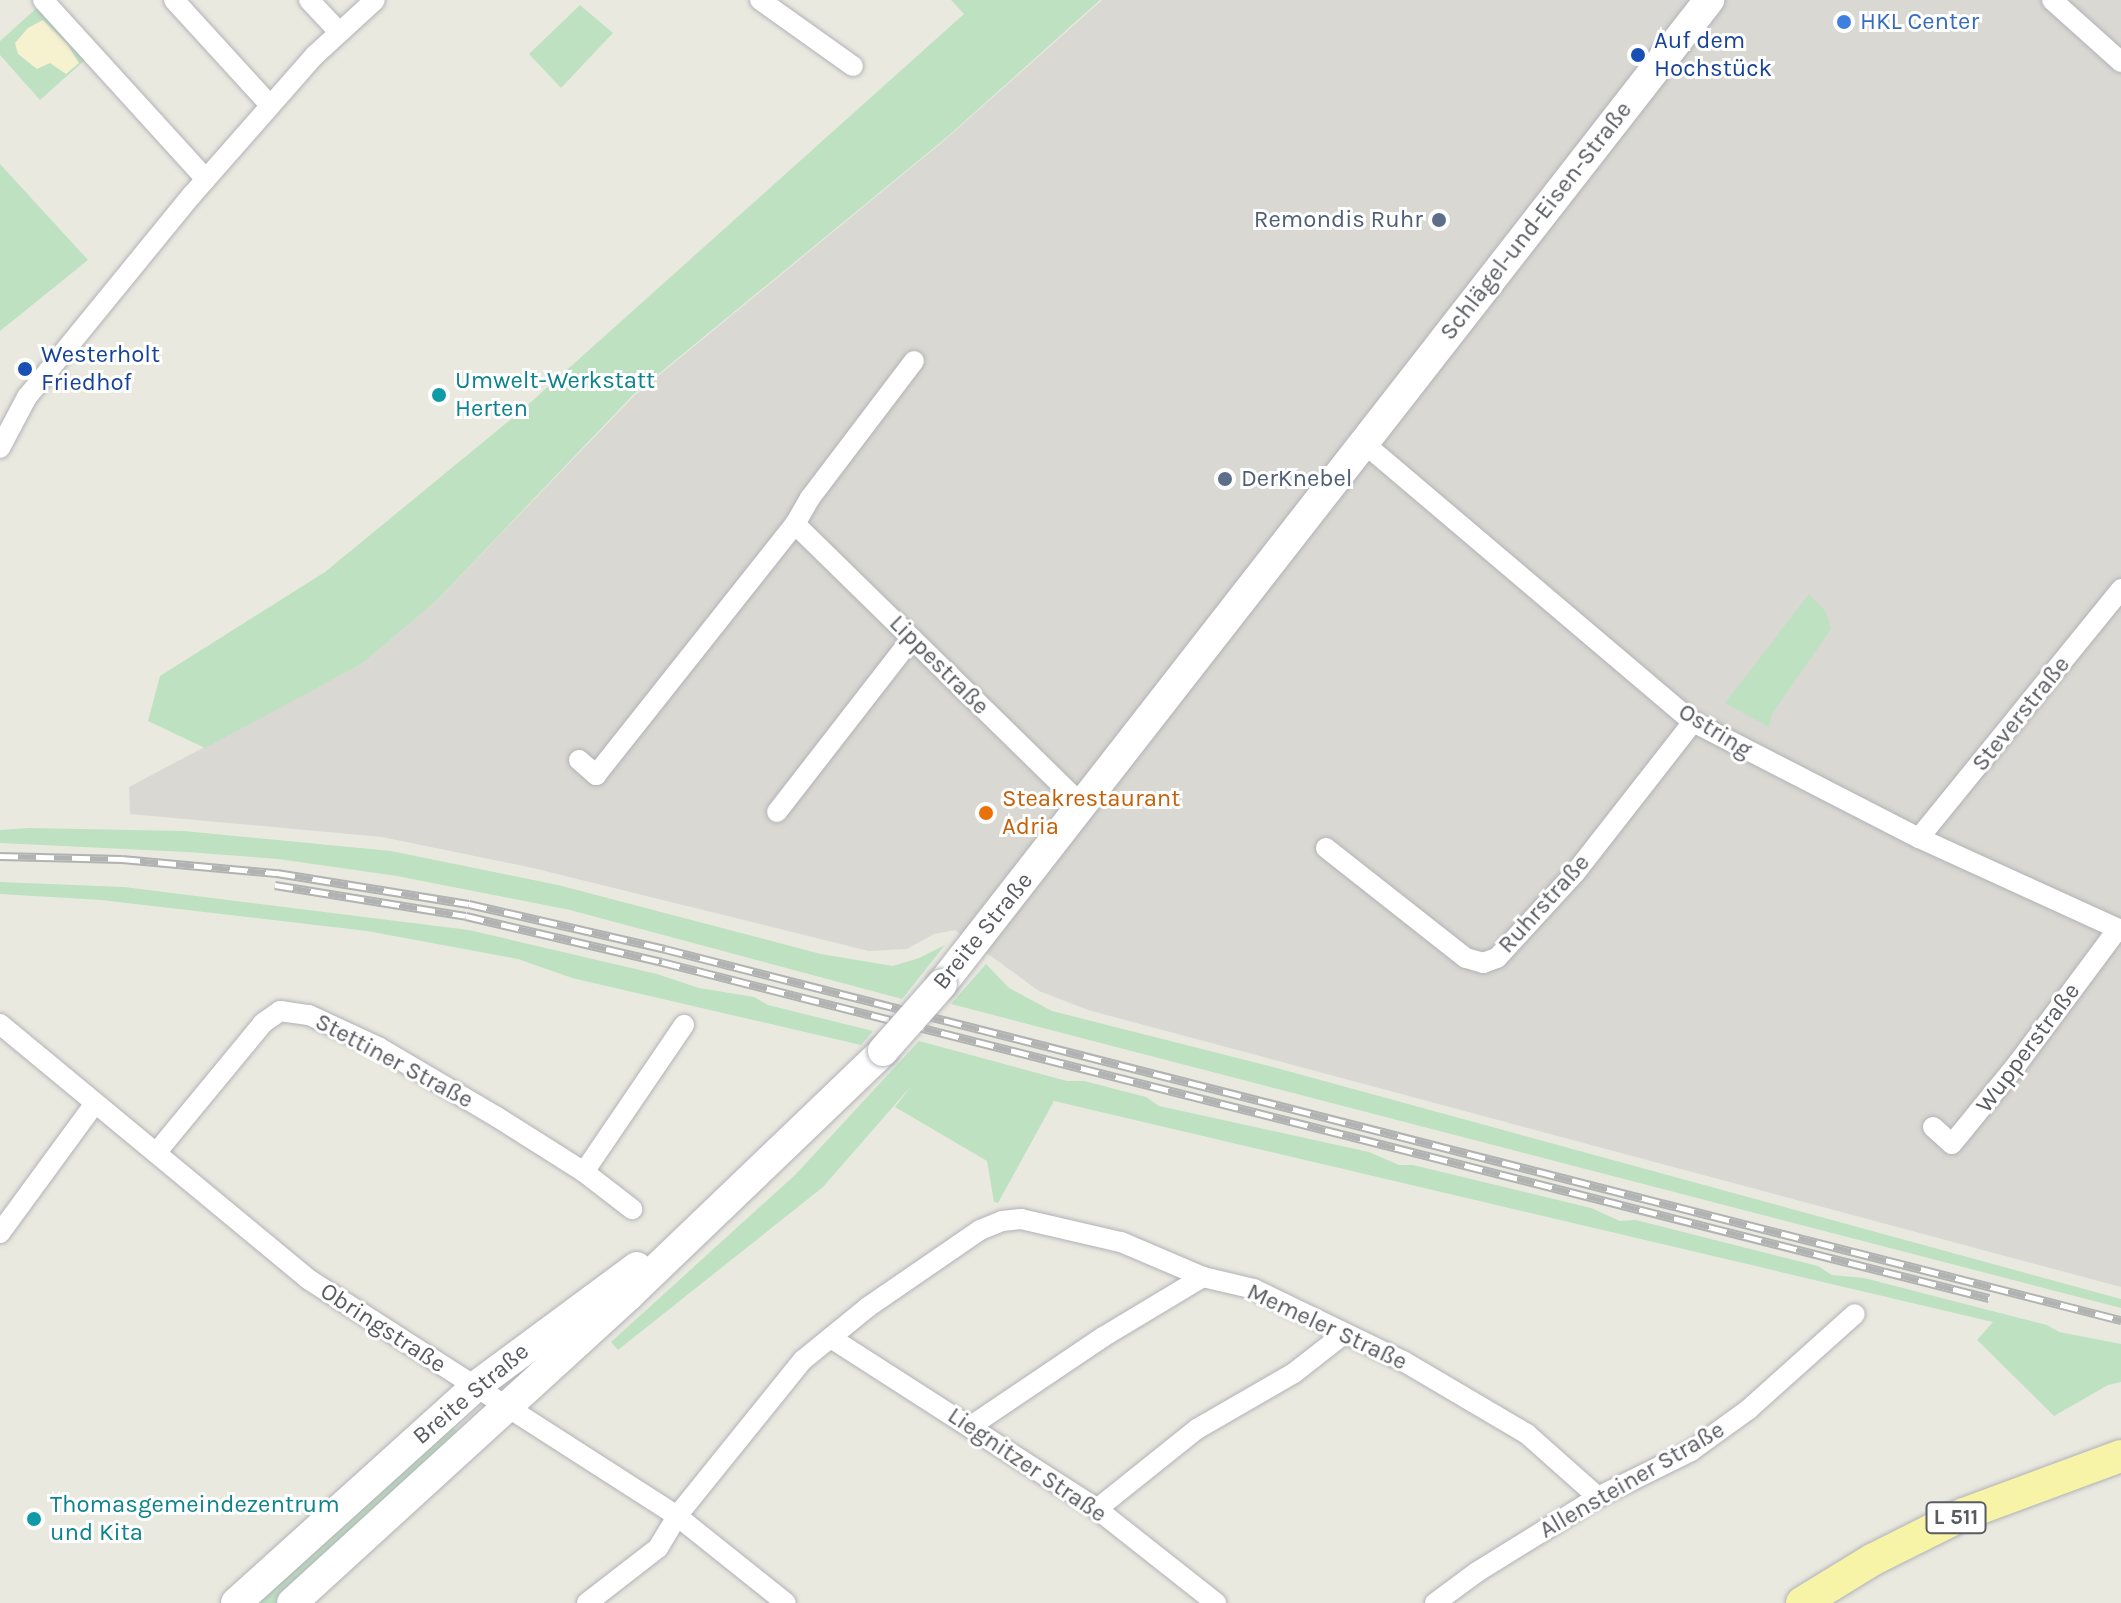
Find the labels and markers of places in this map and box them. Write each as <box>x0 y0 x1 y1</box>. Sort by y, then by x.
place label: HKL Center <box>1860 8 1979 36</box>
marker: HKL Center <box>1835 13 1853 31</box>
place label: Auf dem Hochstück <box>1654 27 1772 83</box>
marker: Auf dem Hochstück <box>1629 46 1647 64</box>
place label: Remondis Ruhr <box>1254 206 1423 234</box>
marker: Remondis Ruhr <box>1430 211 1448 229</box>
place label: Westerholt Friedhof <box>41 341 160 397</box>
marker: Westerholt Friedhof <box>16 360 34 378</box>
place label: Umwelt-Werkstatt Herten <box>455 367 655 423</box>
marker: Umwelt-Werkstatt Herten <box>430 386 448 404</box>
place label: DerKnebel <box>1241 465 1352 493</box>
marker: DerKnebel <box>1216 470 1234 488</box>
place label: Steakrestaurant Adria <box>1002 785 1180 841</box>
marker: Steakrestaurant Adria <box>977 804 995 822</box>
place label: Thomasgemeindezentrum und Kita <box>50 1491 340 1547</box>
marker: Thomasgemeindezentrum und Kita <box>25 1510 43 1528</box>

